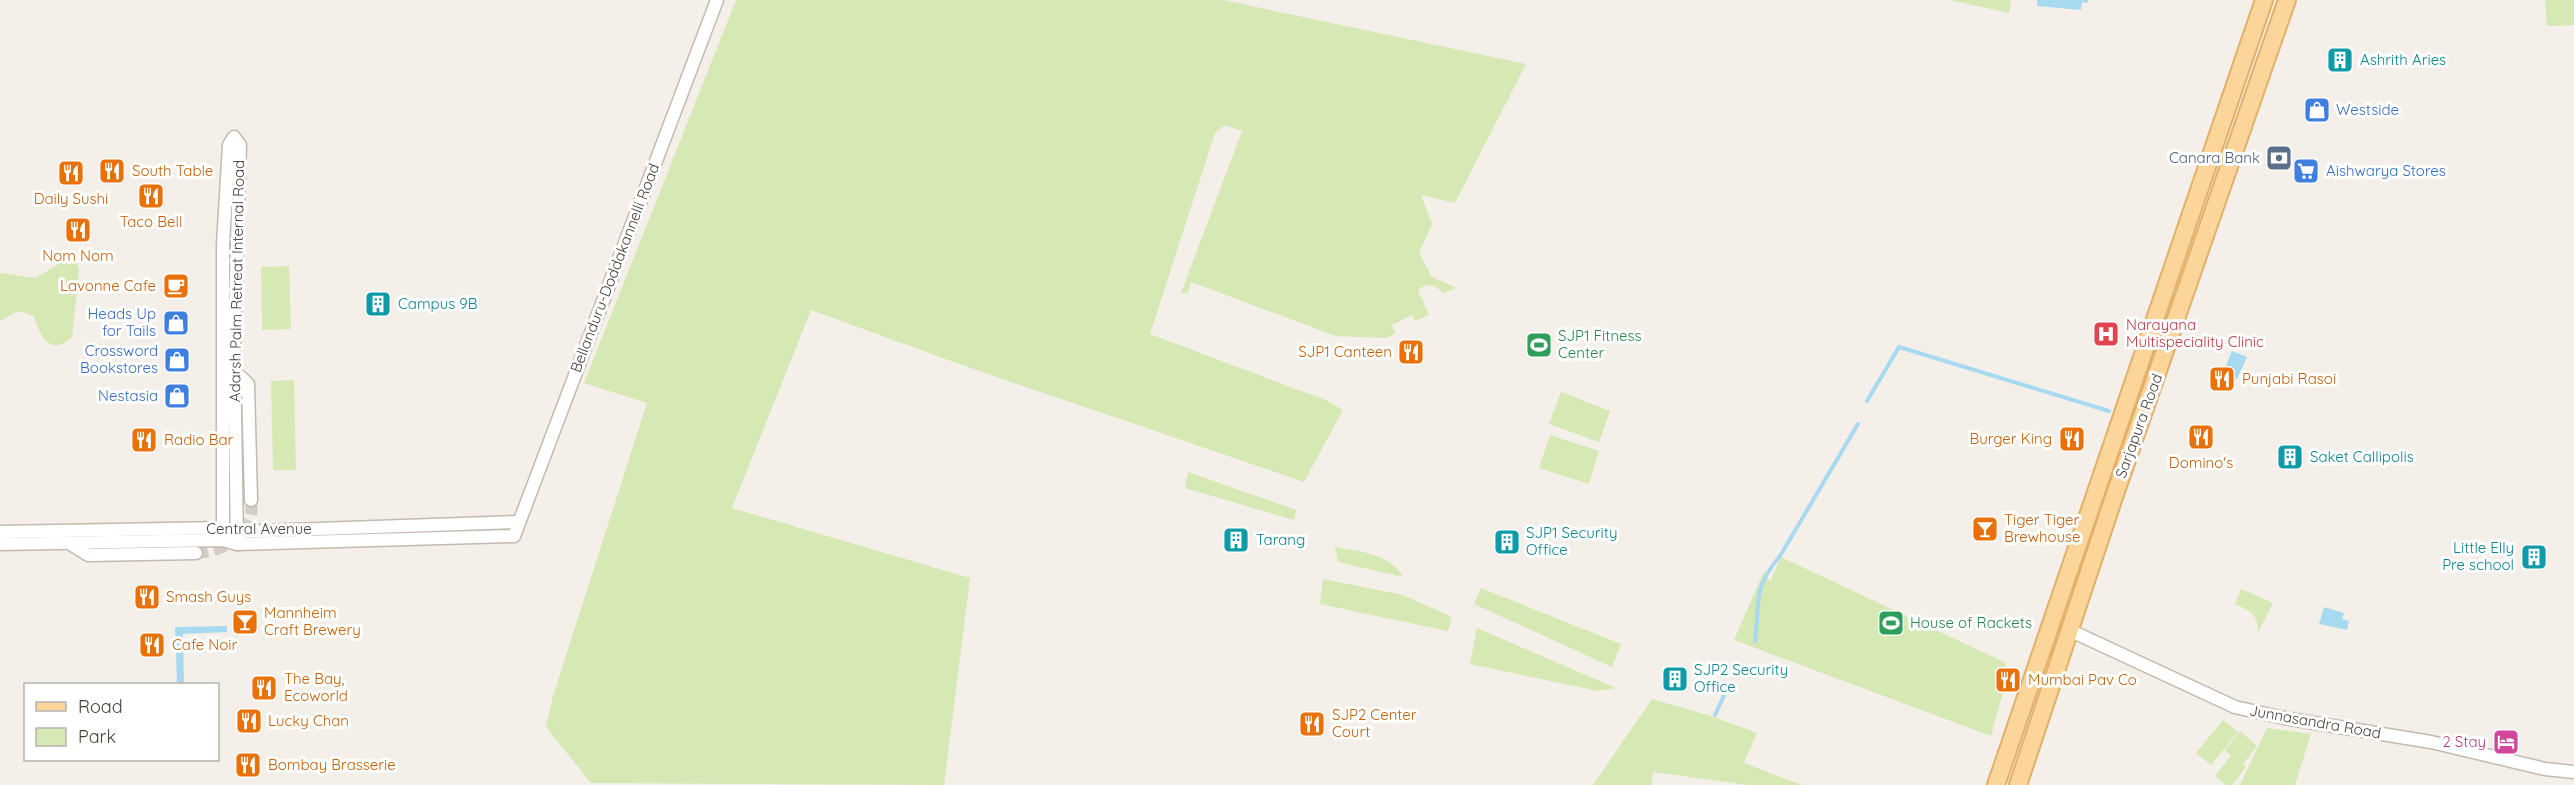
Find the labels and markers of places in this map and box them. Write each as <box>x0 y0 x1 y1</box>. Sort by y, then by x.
building icon: Ashrith Aries <box>2325 45 2355 75</box>
place label: Ashrith Aries <box>2360 50 2446 69</box>
shop icon: Westside <box>2302 95 2332 125</box>
place label: Westside <box>2336 100 2399 119</box>
bank icon: Canara Bank <box>2264 143 2294 173</box>
place label: Canara Bank <box>2169 148 2260 167</box>
restaurant icon: South Table <box>97 156 127 186</box>
supermarket icon: Aishwarya Stores <box>2291 156 2321 186</box>
restaurant icon: Daily Sushi <box>56 158 86 188</box>
place label: South Table <box>132 161 213 180</box>
place label: Aishwarya Stores <box>2326 161 2446 180</box>
restaurant icon: Taco Bell <box>136 181 166 211</box>
place label: Daily Sushi <box>34 189 108 208</box>
place label: Taco Bell <box>120 212 182 231</box>
restaurant icon: Nom Nom <box>63 215 93 245</box>
place label: Nom Nom <box>42 246 114 265</box>
cafe icon: Lavonne Cafe <box>161 271 191 301</box>
place label: Lavonne Cafe <box>60 276 156 295</box>
building icon: Campus 9B <box>363 289 393 319</box>
place label: Campus 9B <box>398 294 478 313</box>
place label: Heads Up for Tails <box>88 304 156 340</box>
shop icon: Heads Up for Tails <box>161 308 191 338</box>
place label: Narayana Multispeciality Clinic <box>2126 315 2264 351</box>
hospital icon: Narayana Multispeciality Clinic <box>2091 319 2121 349</box>
place label: SJP1 Fitness Center <box>1558 326 1642 362</box>
sports icon: SJP1 Fitness Center <box>1524 330 1554 360</box>
restaurant icon: SJP1 Canteen <box>1396 337 1426 367</box>
place label: Crossword Bookstores <box>80 341 158 377</box>
place label: SJP1 Canteen <box>1298 342 1392 361</box>
shop icon: Crossword Bookstores <box>162 345 192 375</box>
restaurant icon: Punjabi Rasoi <box>2207 364 2237 394</box>
place label: Punjabi Rasoi <box>2242 369 2336 388</box>
shop icon: Nestasia <box>162 381 192 411</box>
place label: Nestasia <box>98 386 158 405</box>
restaurant icon: Domino's <box>2186 422 2216 452</box>
restaurant icon: Burger King <box>2057 424 2087 454</box>
restaurant icon: Radio Bar <box>129 425 159 455</box>
place label: Burger King <box>1969 429 2052 448</box>
place label: Radio Bar <box>164 430 234 449</box>
building icon: Saket Callipolis <box>2275 442 2305 472</box>
place label: Saket Callipolis <box>2310 447 2414 466</box>
place label: Domino's <box>2169 453 2233 472</box>
place label: Tiger Tiger Brewhouse <box>2004 510 2081 546</box>
bar icon: Tiger Tiger Brewhouse <box>1970 514 2000 544</box>
place label: SJP1 Security Office <box>1526 523 1617 559</box>
building icon: Tarang <box>1221 525 1251 555</box>
building icon: SJP1 Security Office <box>1492 527 1522 557</box>
place label: Tarang <box>1256 530 1305 549</box>
place label: Little Elly Pre school <box>2442 538 2514 574</box>
building icon: Little Elly Pre school <box>2519 542 2549 572</box>
restaurant icon: Smash Guys <box>132 582 162 612</box>
place label: Smash Guys <box>166 587 251 606</box>
place label: Mannheim Craft Brewery <box>264 603 361 639</box>
bar icon: Mannheim Craft Brewery <box>230 607 260 637</box>
sports icon: House of Rackets <box>1876 608 1906 638</box>
place label: House of Rackets <box>1910 613 2032 632</box>
restaurant icon: Cafe Noir <box>137 630 167 660</box>
place label: Cafe Noir <box>172 635 237 654</box>
place label: SJP2 Security Office <box>1694 660 1788 696</box>
building icon: SJP2 Security Office <box>1660 664 1690 694</box>
restaurant icon: Mumbai Pav Co <box>1993 665 2023 695</box>
place label: The Bay, Ecoworld <box>284 669 348 705</box>
place label: Mumbai Pav Co <box>2028 670 2137 689</box>
restaurant icon: The Bay, Ecoworld <box>249 673 279 703</box>
place label: SJP2 Center Court <box>1332 705 1417 741</box>
restaurant icon: Lucky Chan <box>234 706 264 736</box>
restaurant icon: SJP2 Center Court <box>1297 709 1327 739</box>
place label: Lucky Chan <box>268 711 349 730</box>
hotel icon: 2 Stay <box>2491 727 2521 757</box>
place label: 2 Stay <box>2442 732 2486 751</box>
restaurant icon: Bombay Brasserie <box>233 750 263 780</box>
place label: Bombay Brasserie <box>268 755 396 774</box>

